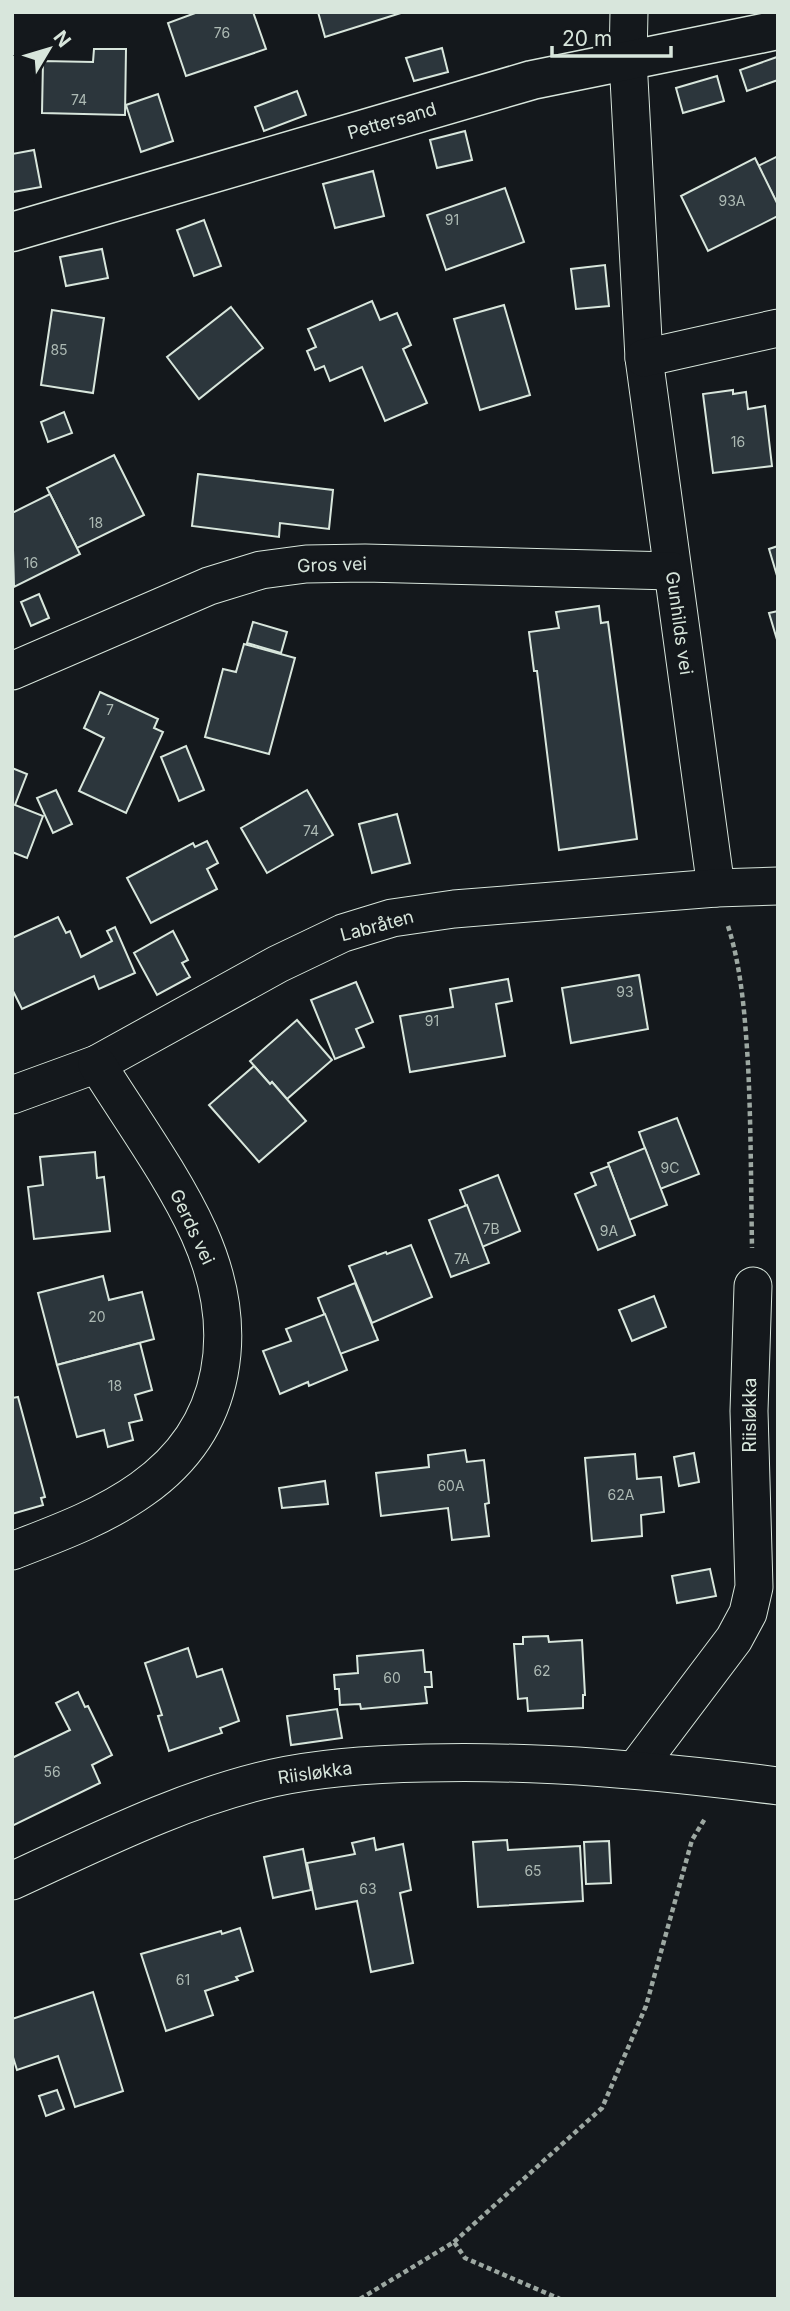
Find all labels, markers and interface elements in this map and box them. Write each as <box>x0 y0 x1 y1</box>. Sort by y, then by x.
north arrow <box>14 14 84 84</box>
scale bar <box>552 14 671 58</box>
house number: 76 <box>214 24 230 41</box>
text: N <box>48 26 76 52</box>
text: 20 m <box>562 26 612 51</box>
house number: 74 <box>71 91 87 108</box>
street label: Pettersand <box>345 98 439 143</box>
house number: 93A <box>719 192 746 209</box>
house number: 91 <box>445 211 459 228</box>
house number: 85 <box>50 341 68 358</box>
house number: 16 <box>731 433 745 450</box>
house number: 18 <box>89 514 103 531</box>
street label: Gros vei <box>297 553 367 576</box>
house number: 16 <box>24 554 38 571</box>
street label: Gunhilds vei <box>662 570 697 676</box>
house number: 7 <box>106 701 114 718</box>
house number: 74 <box>303 822 319 839</box>
street label: Labråten <box>338 906 416 945</box>
house number: 93 <box>616 983 634 1000</box>
house number: 91 <box>425 1012 439 1029</box>
house number: 9C <box>661 1159 679 1176</box>
street label: Gerds vei <box>166 1186 219 1268</box>
house number: 7B <box>482 1220 500 1237</box>
house number: 9A <box>600 1222 619 1239</box>
house number: 7A <box>454 1250 470 1267</box>
house number: 20 <box>88 1308 106 1325</box>
house number: 18 <box>108 1377 122 1394</box>
street label: Riisløkka <box>739 1378 760 1452</box>
house number: 60A <box>437 1477 465 1494</box>
house number: 62A <box>608 1486 635 1503</box>
house number: 62 <box>533 1662 551 1679</box>
house number: 60 <box>383 1669 401 1686</box>
street label: Riisløkka <box>276 1757 353 1788</box>
house number: 56 <box>43 1763 61 1780</box>
house number: 65 <box>524 1862 542 1879</box>
house number: 63 <box>359 1880 377 1897</box>
house number: 61 <box>176 1971 190 1988</box>

